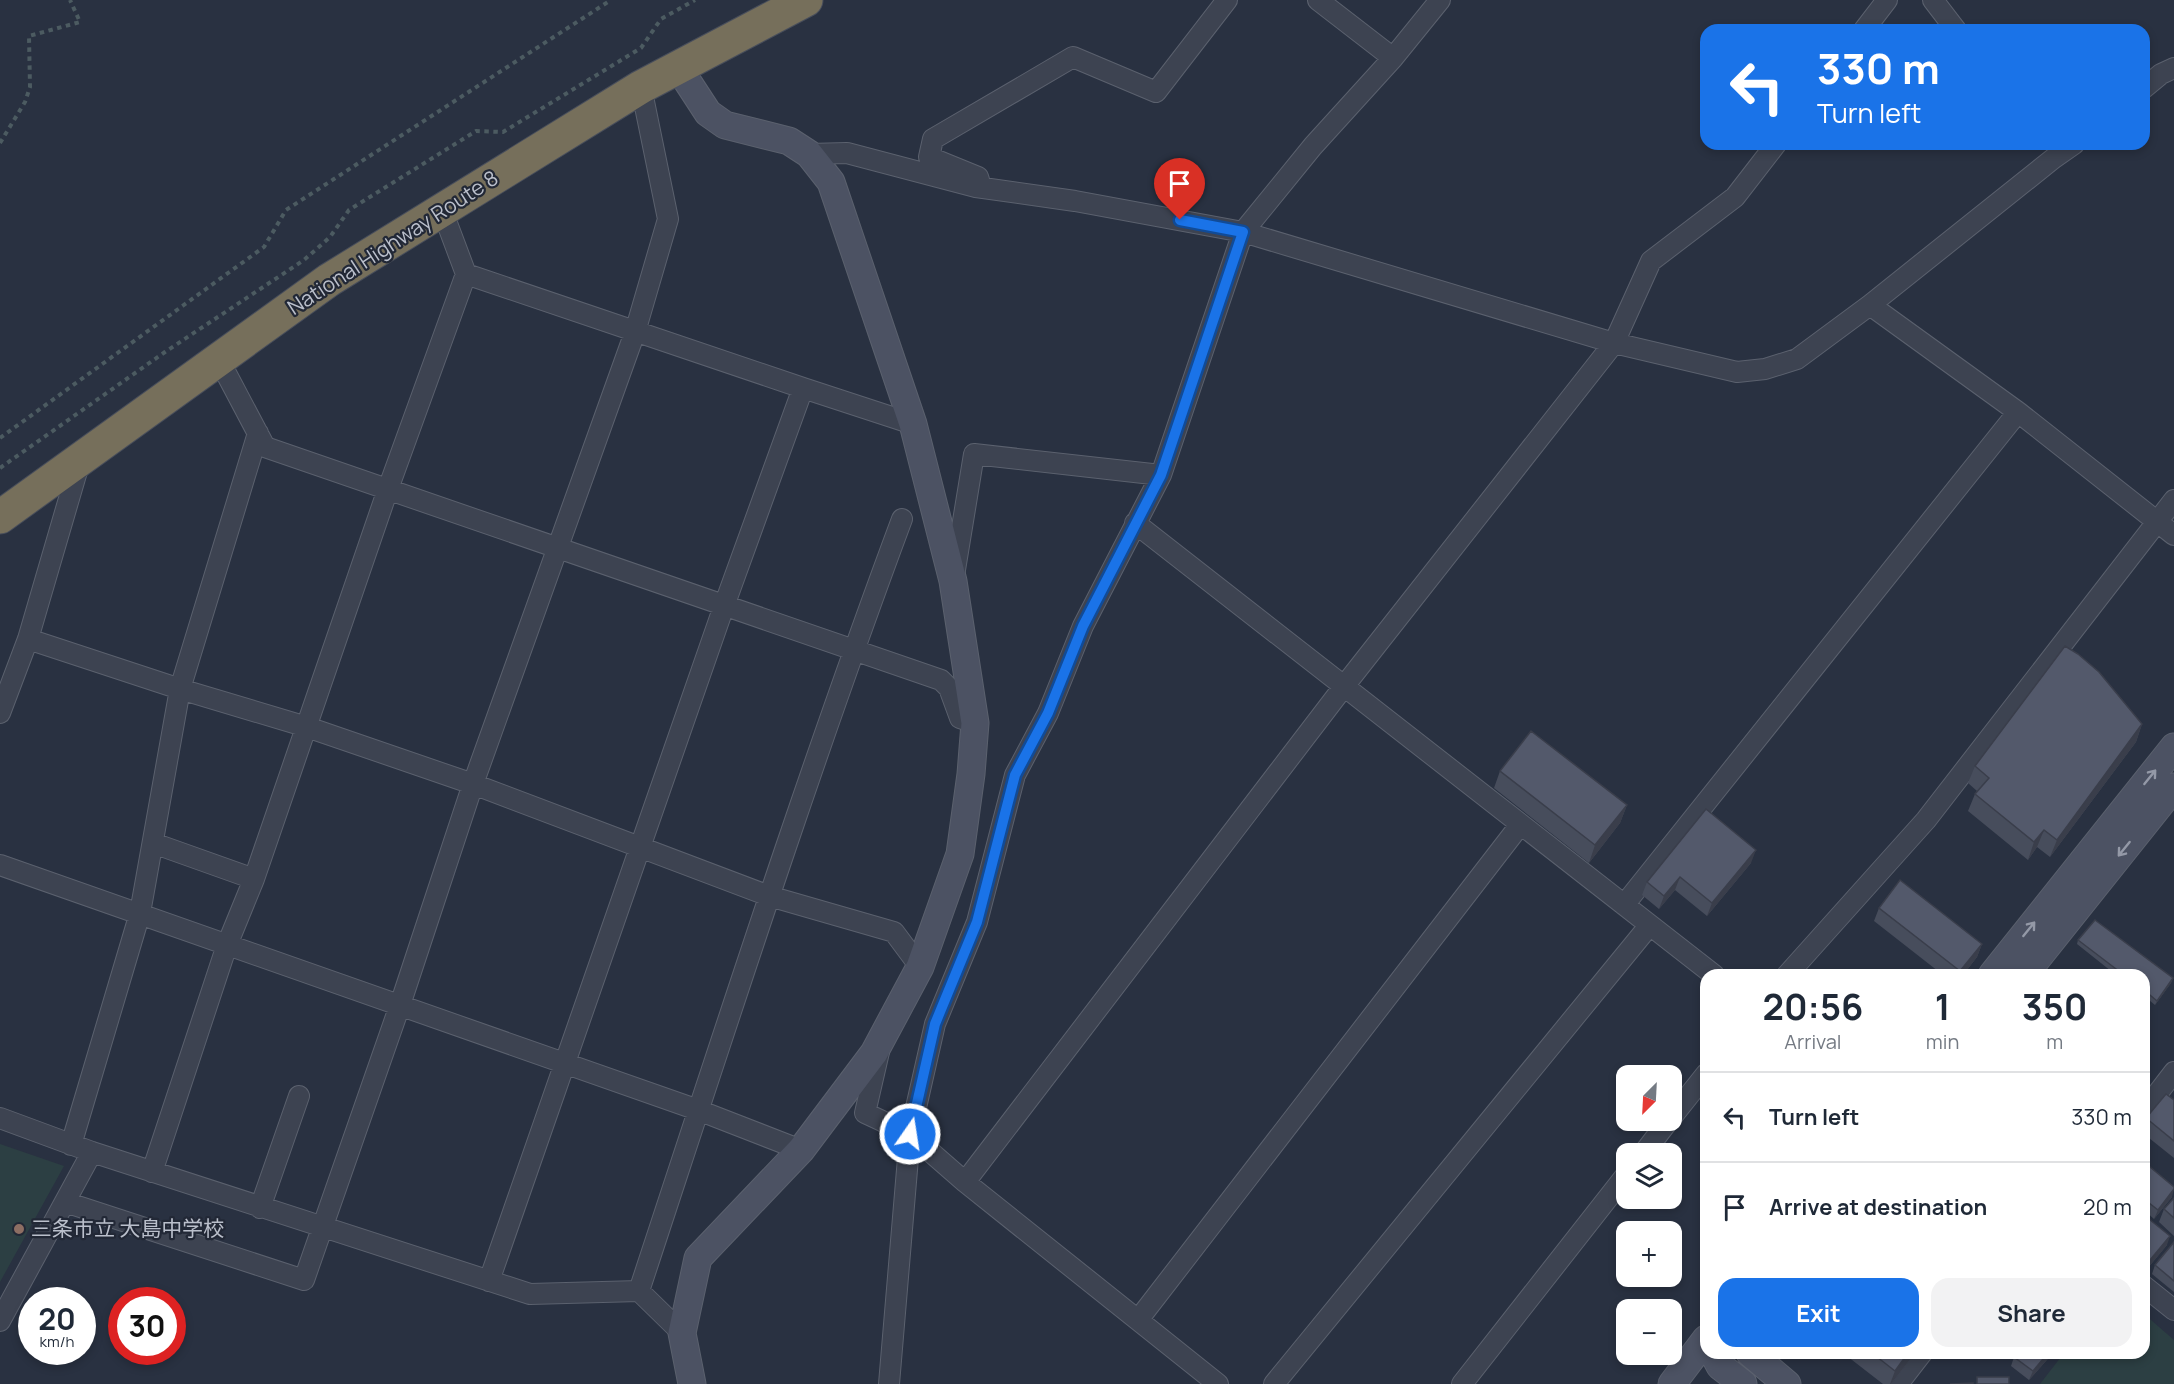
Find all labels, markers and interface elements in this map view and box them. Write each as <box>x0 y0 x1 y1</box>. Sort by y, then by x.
text: 330 m <box>1817 39 1940 97</box>
icon: left <box>1718 48 1796 126</box>
text: Turn left <box>1817 94 1921 131</box>
pin <box>1154 158 1205 220</box>
street label: National Highway Route 8 <box>282 163 503 321</box>
icon: arrive <box>1163 167 1196 200</box>
one-way arrow <box>2144 769 2157 785</box>
one-way arrow <box>2118 841 2131 857</box>
one-way arrow <box>2022 921 2035 937</box>
text: 20:56 <box>1762 982 1863 1031</box>
text: 1 <box>1935 982 1950 1031</box>
text: 350 <box>2022 982 2088 1031</box>
text: Arrival <box>1784 1028 1841 1055</box>
text: min <box>1926 1028 1959 1055</box>
text: m <box>2046 1028 2063 1055</box>
north arrow <box>1616 1065 1682 1131</box>
map controls <box>1616 1065 1682 1365</box>
icon: left <box>1718 1101 1751 1134</box>
position arrow <box>878 1102 942 1166</box>
text: Turn left <box>1769 1102 1859 1132</box>
text: 330 m <box>2071 1102 2132 1132</box>
button: layers <box>1616 1143 1682 1209</box>
icon: arrive <box>1718 1191 1751 1224</box>
text: Arrive at destination <box>1769 1192 1987 1222</box>
text: 20 m <box>2083 1192 2132 1222</box>
place label: 三条市立 大島中学校 <box>31 1214 224 1242</box>
button: + <box>1616 1221 1682 1287</box>
marker: 三条市立 大島中学校 <box>12 1222 26 1236</box>
button: Exit <box>1718 1278 1919 1347</box>
button: Share <box>1931 1278 2132 1347</box>
speed limit sign: 30 <box>108 1287 186 1365</box>
text: 20 <box>38 1298 76 1339</box>
button: − <box>1616 1299 1682 1365</box>
text: km/h <box>40 1331 74 1352</box>

